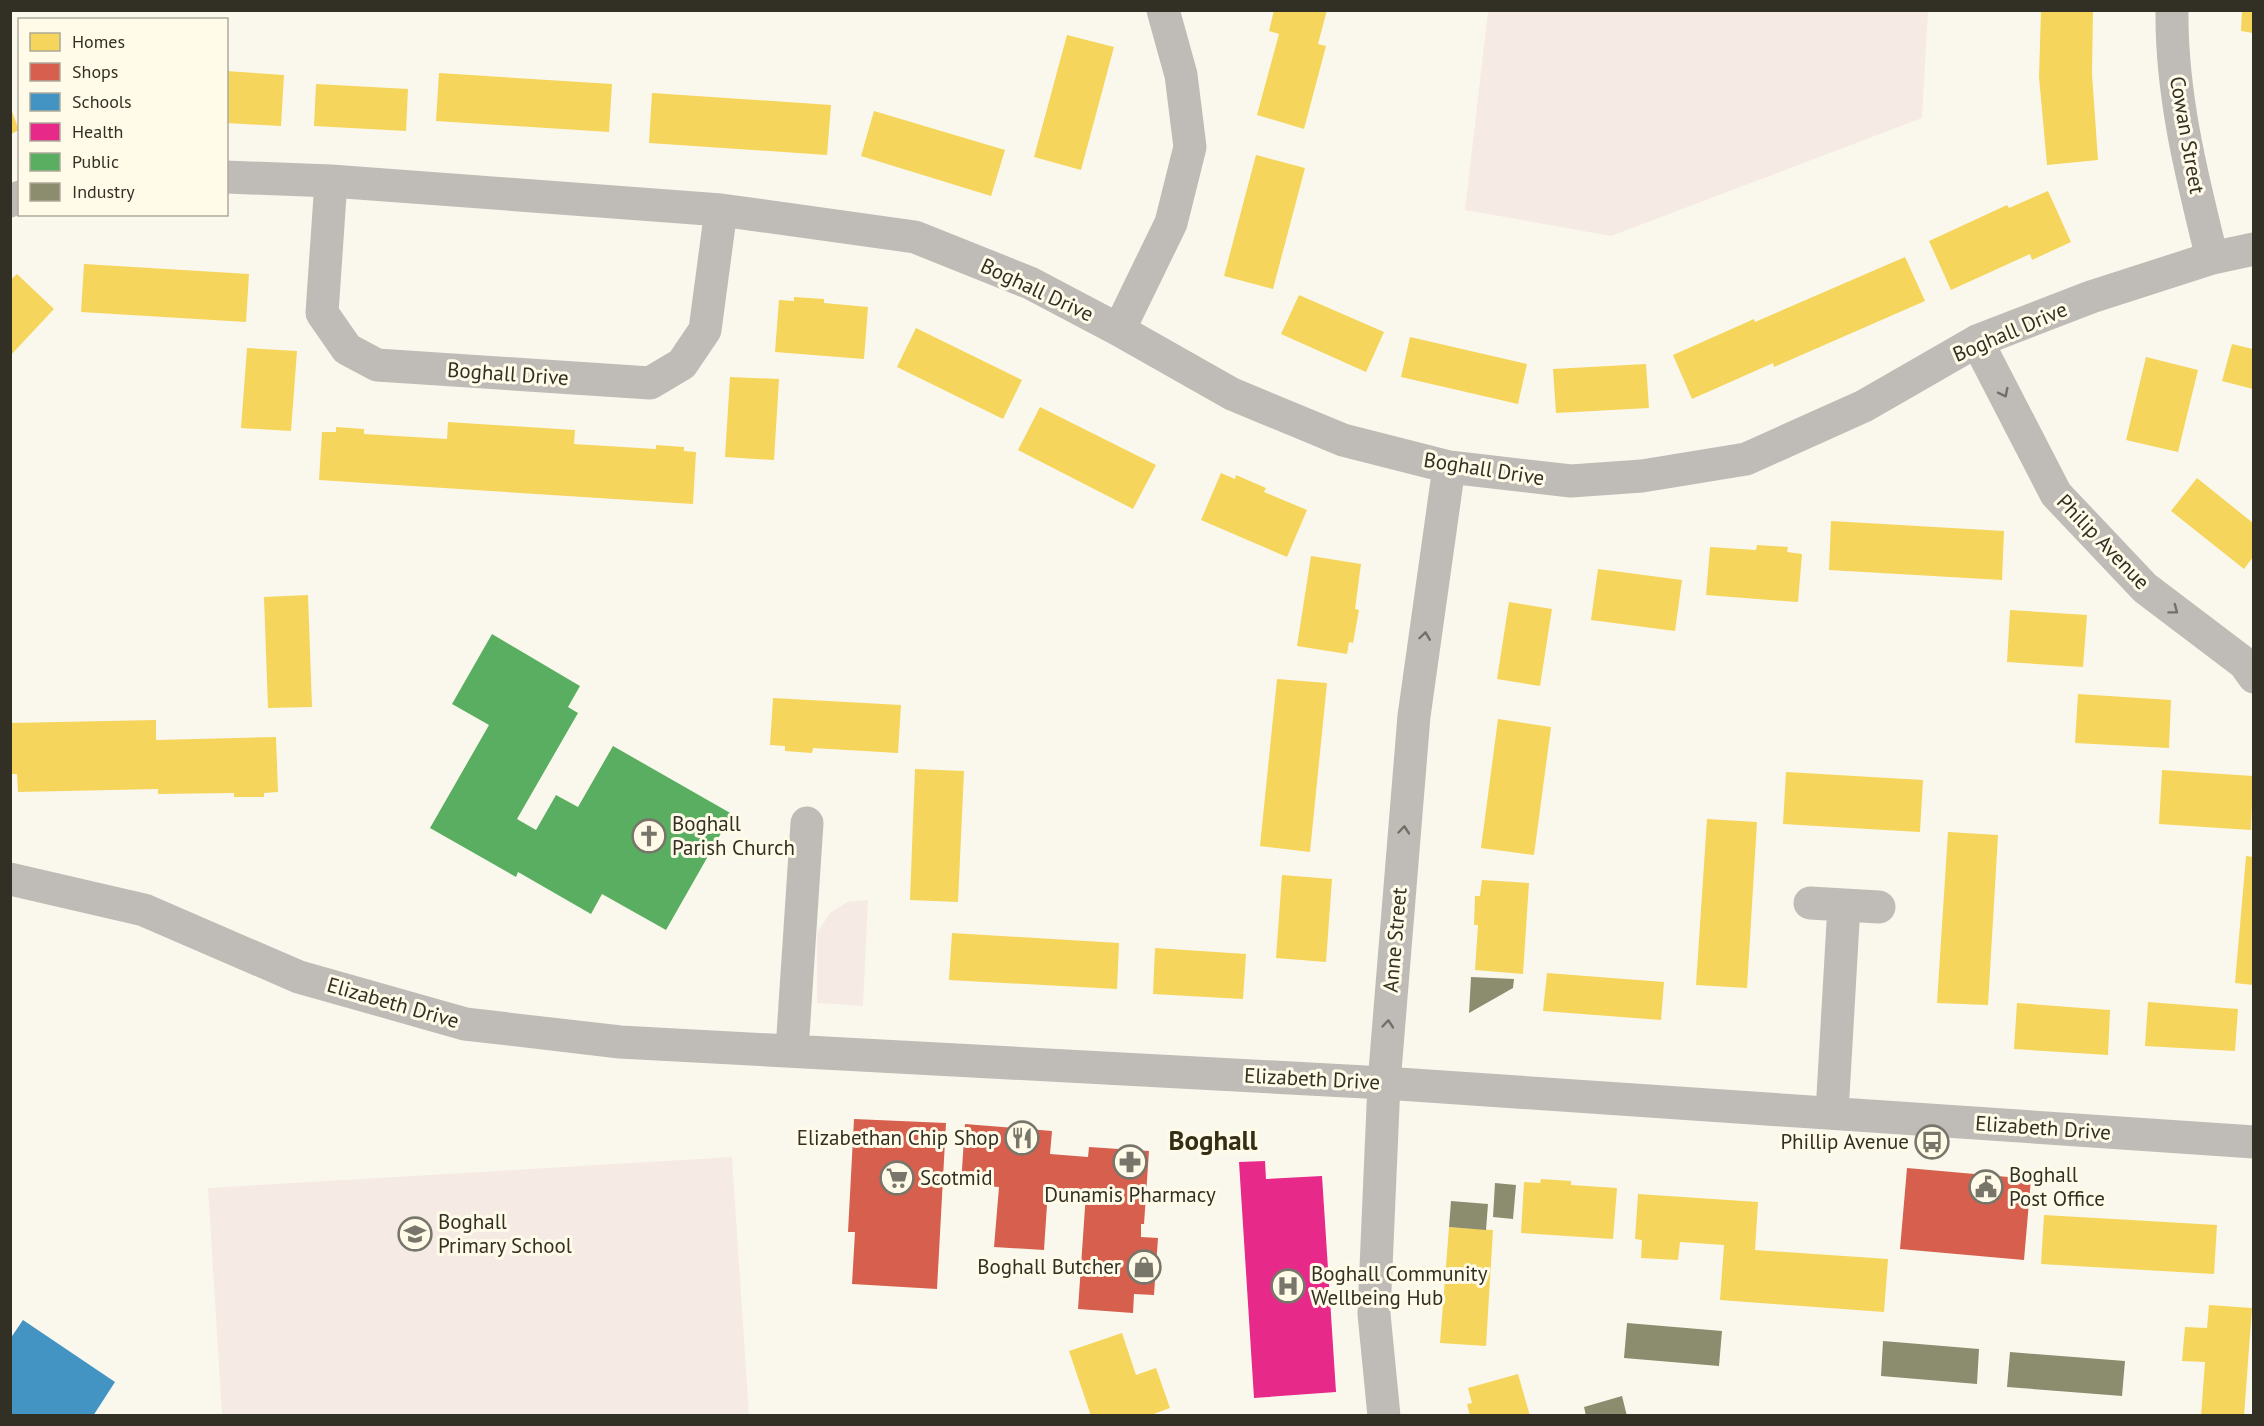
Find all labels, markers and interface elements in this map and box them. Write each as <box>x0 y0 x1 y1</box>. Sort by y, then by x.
legend <box>18 18 228 216</box>
text: Homes <box>72 30 125 53</box>
text: Shops <box>72 60 118 83</box>
street label: Cowan Street <box>2164 74 2211 196</box>
text: Schools <box>72 90 132 113</box>
text: Health <box>72 120 123 143</box>
text: Public <box>72 150 119 173</box>
text: Industry <box>72 180 135 203</box>
street label: Boghall Drive <box>976 252 1098 327</box>
street label: Boghall Drive <box>1949 295 2071 368</box>
street label: Boghall Drive <box>446 356 570 391</box>
one-way arrow <box>1997 387 2008 397</box>
street label: Boghall Drive <box>1422 446 1546 491</box>
street label: Philip Avenue <box>2051 488 2156 595</box>
one-way arrow <box>2167 603 2178 614</box>
one-way arrow <box>1418 632 1431 641</box>
place label: Boghall Parish Church <box>672 810 795 861</box>
church icon: Boghall Parish Church <box>631 818 667 854</box>
one-way arrow <box>1398 826 1411 835</box>
street label: Anne Street <box>1376 886 1413 994</box>
street label: Elizabeth Drive <box>324 971 462 1034</box>
one-way arrow <box>1382 1020 1395 1029</box>
street label: Elizabeth Drive <box>1243 1061 1381 1096</box>
street label: Elizabeth Drive <box>1974 1109 2112 1146</box>
restaurant icon: Elizabethan Chip Shop <box>1004 1120 1040 1156</box>
district label: Boghall <box>1169 1123 1258 1157</box>
place label: Elizabethan Chip Shop <box>797 1124 999 1151</box>
bus stop icon: Phillip Avenue <box>1914 1124 1950 1160</box>
place label: Phillip Avenue <box>1780 1128 1909 1155</box>
pharmacy icon: Dunamis Pharmacy <box>1112 1144 1148 1180</box>
supermarket icon: Scotmid <box>879 1160 915 1196</box>
place label: Boghall Post Office <box>2009 1161 2105 1212</box>
place label: Scotmid <box>920 1164 993 1191</box>
public building icon: Boghall Post Office <box>1968 1169 2004 1205</box>
place label: Dunamis Pharmacy <box>1044 1181 1216 1208</box>
place label: Boghall Primary School <box>438 1208 572 1259</box>
school or university icon: Boghall Primary School <box>397 1216 433 1252</box>
shop icon: Boghall Butcher <box>1126 1249 1162 1285</box>
place label: Boghall Butcher <box>977 1253 1121 1280</box>
place label: Boghall Community Wellbeing Hub <box>1311 1260 1488 1311</box>
hospital icon: Boghall Community Wellbeing Hub <box>1270 1268 1306 1304</box>

